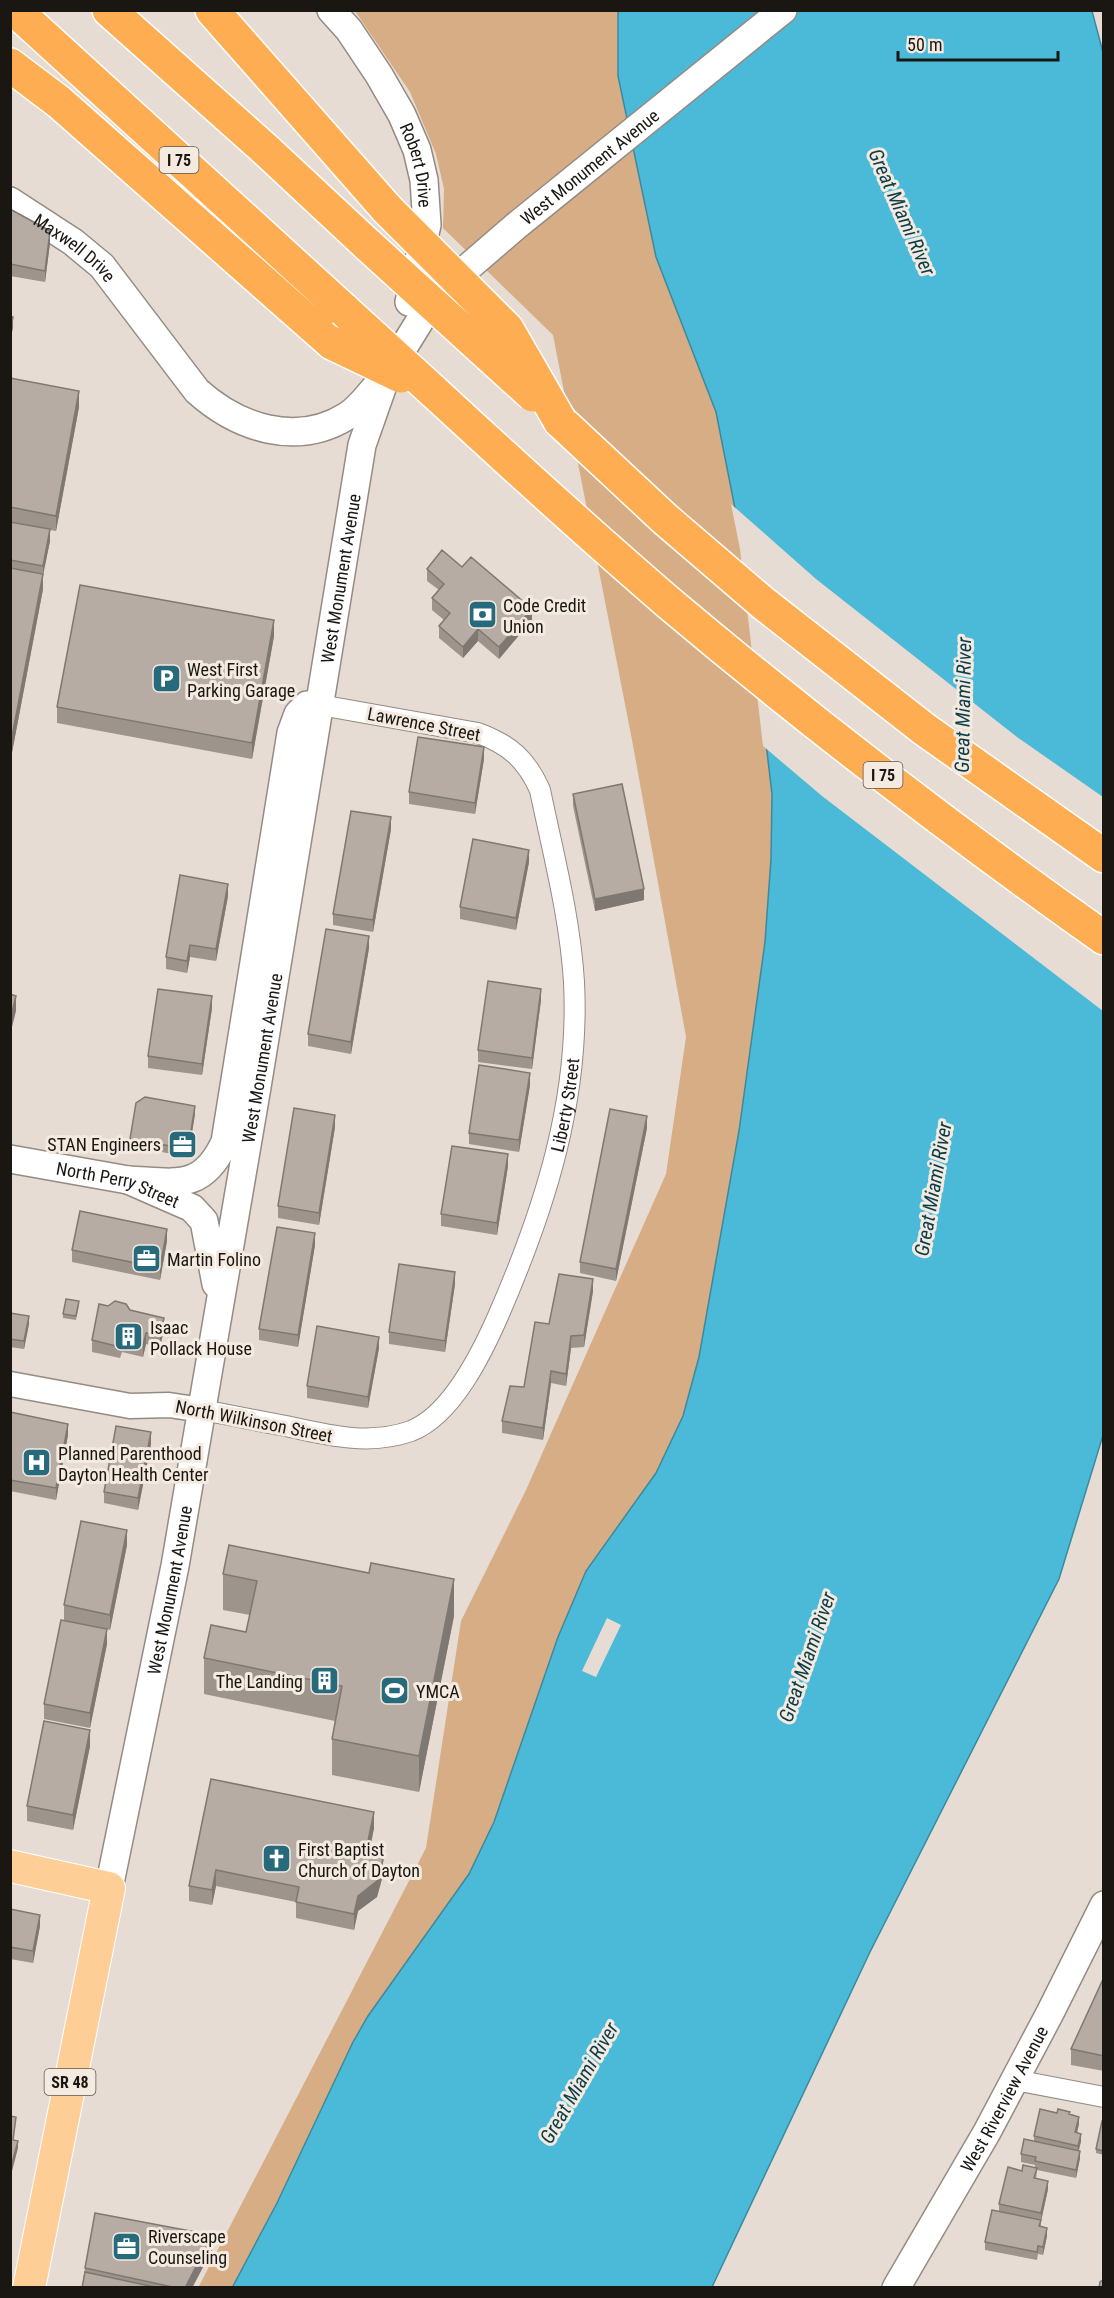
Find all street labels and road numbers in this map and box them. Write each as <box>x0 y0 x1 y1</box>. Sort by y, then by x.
street label: West Monument Avenue <box>516 104 663 229</box>
street label: Robert Drive <box>396 119 436 208</box>
road number: I 75 <box>160 147 198 173</box>
street label: Maxwell Drive <box>30 209 120 285</box>
street label: West Monument Avenue <box>316 492 364 665</box>
street label: Lawrence Street <box>366 703 482 745</box>
road number: I 75 <box>864 762 902 788</box>
street label: West Monument Avenue <box>237 972 286 1144</box>
street label: Liberty Street <box>546 1057 583 1154</box>
street label: North Perry Street <box>55 1157 183 1212</box>
street label: North Wilkinson Street <box>174 1395 334 1447</box>
street label: West Monument Avenue <box>143 1504 196 1676</box>
street label: West Riverview Avenue <box>956 2022 1052 2175</box>
road number: SR 48 <box>44 2069 96 2095</box>

